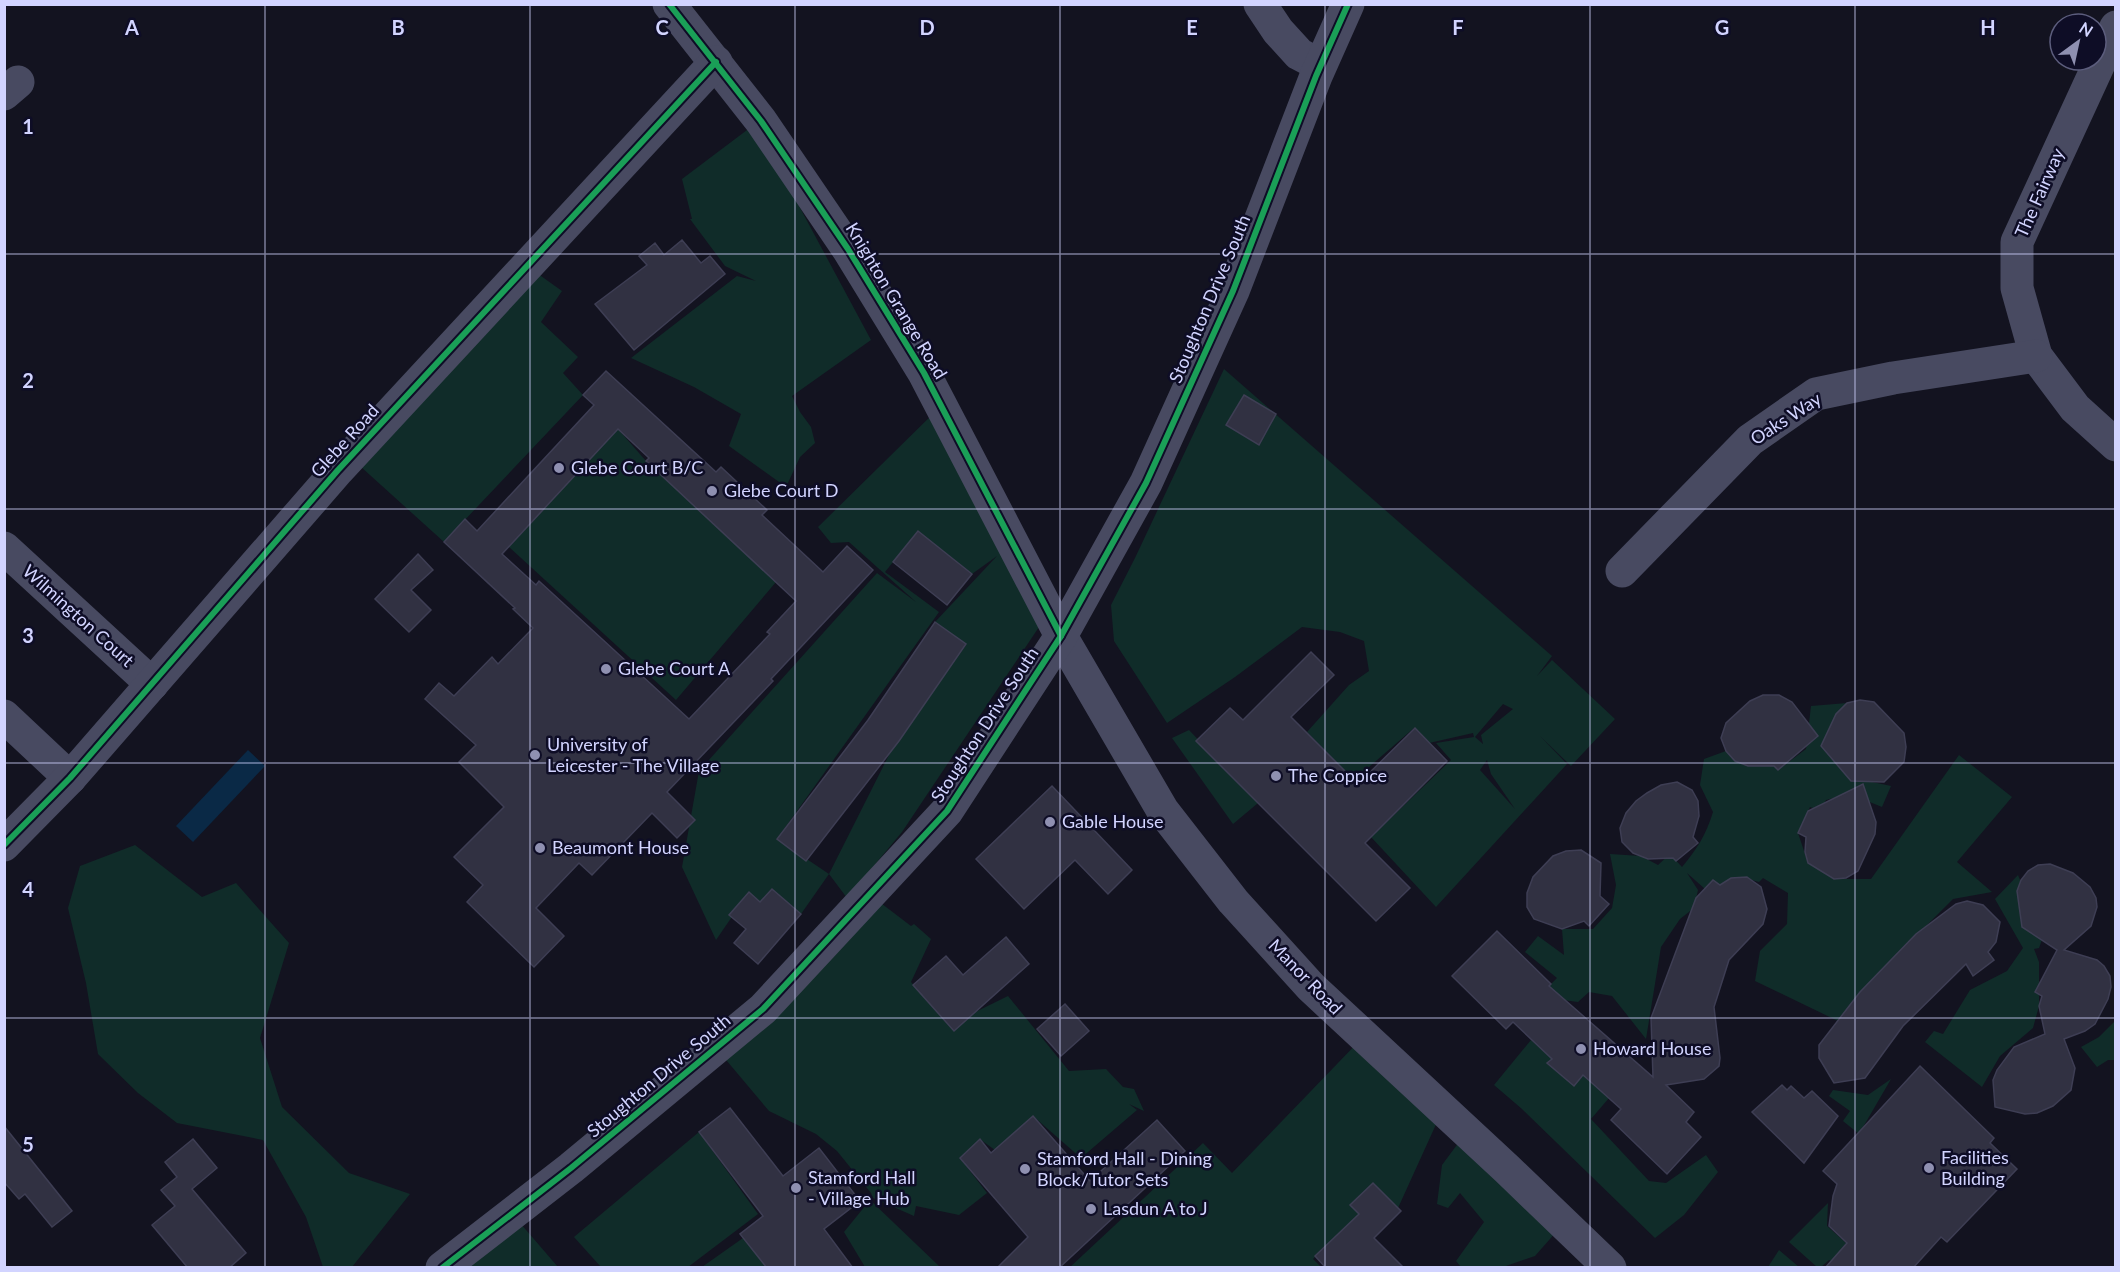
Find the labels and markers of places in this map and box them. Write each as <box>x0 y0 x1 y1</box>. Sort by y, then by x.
place label: Glebe Court B/C <box>571 456 703 478</box>
marker: Glebe Court B/C <box>552 461 566 475</box>
place label: Glebe Court D <box>724 479 838 501</box>
marker: Glebe Court D <box>705 484 719 498</box>
place label: Glebe Court A <box>618 657 731 679</box>
marker: Glebe Court A <box>599 662 613 676</box>
place label: University of Leicester - The Village <box>547 733 719 776</box>
marker: University of Leicester - The Village <box>528 748 542 762</box>
place label: The Coppice <box>1288 764 1387 786</box>
marker: The Coppice <box>1269 769 1283 783</box>
place label: Gable House <box>1062 810 1164 832</box>
marker: Gable House <box>1043 815 1057 829</box>
place label: Beaumont House <box>552 836 689 858</box>
marker: Beaumont House <box>533 841 547 855</box>
place label: Howard House <box>1593 1037 1711 1059</box>
marker: Howard House <box>1574 1042 1588 1056</box>
place label: Facilities Building <box>1941 1146 2009 1189</box>
place label: Stamford Hall - Dining Block/Tutor Sets <box>1037 1147 1212 1190</box>
marker: Facilities Building <box>1922 1161 1936 1175</box>
marker: Stamford Hall - Dining Block/Tutor Sets <box>1018 1162 1032 1176</box>
place label: Stamford Hall - Village Hub <box>808 1166 915 1209</box>
marker: Stamford Hall - Village Hub <box>789 1181 803 1195</box>
place label: Lasdun A to J <box>1103 1197 1208 1219</box>
marker: Lasdun A to J <box>1084 1202 1098 1216</box>

